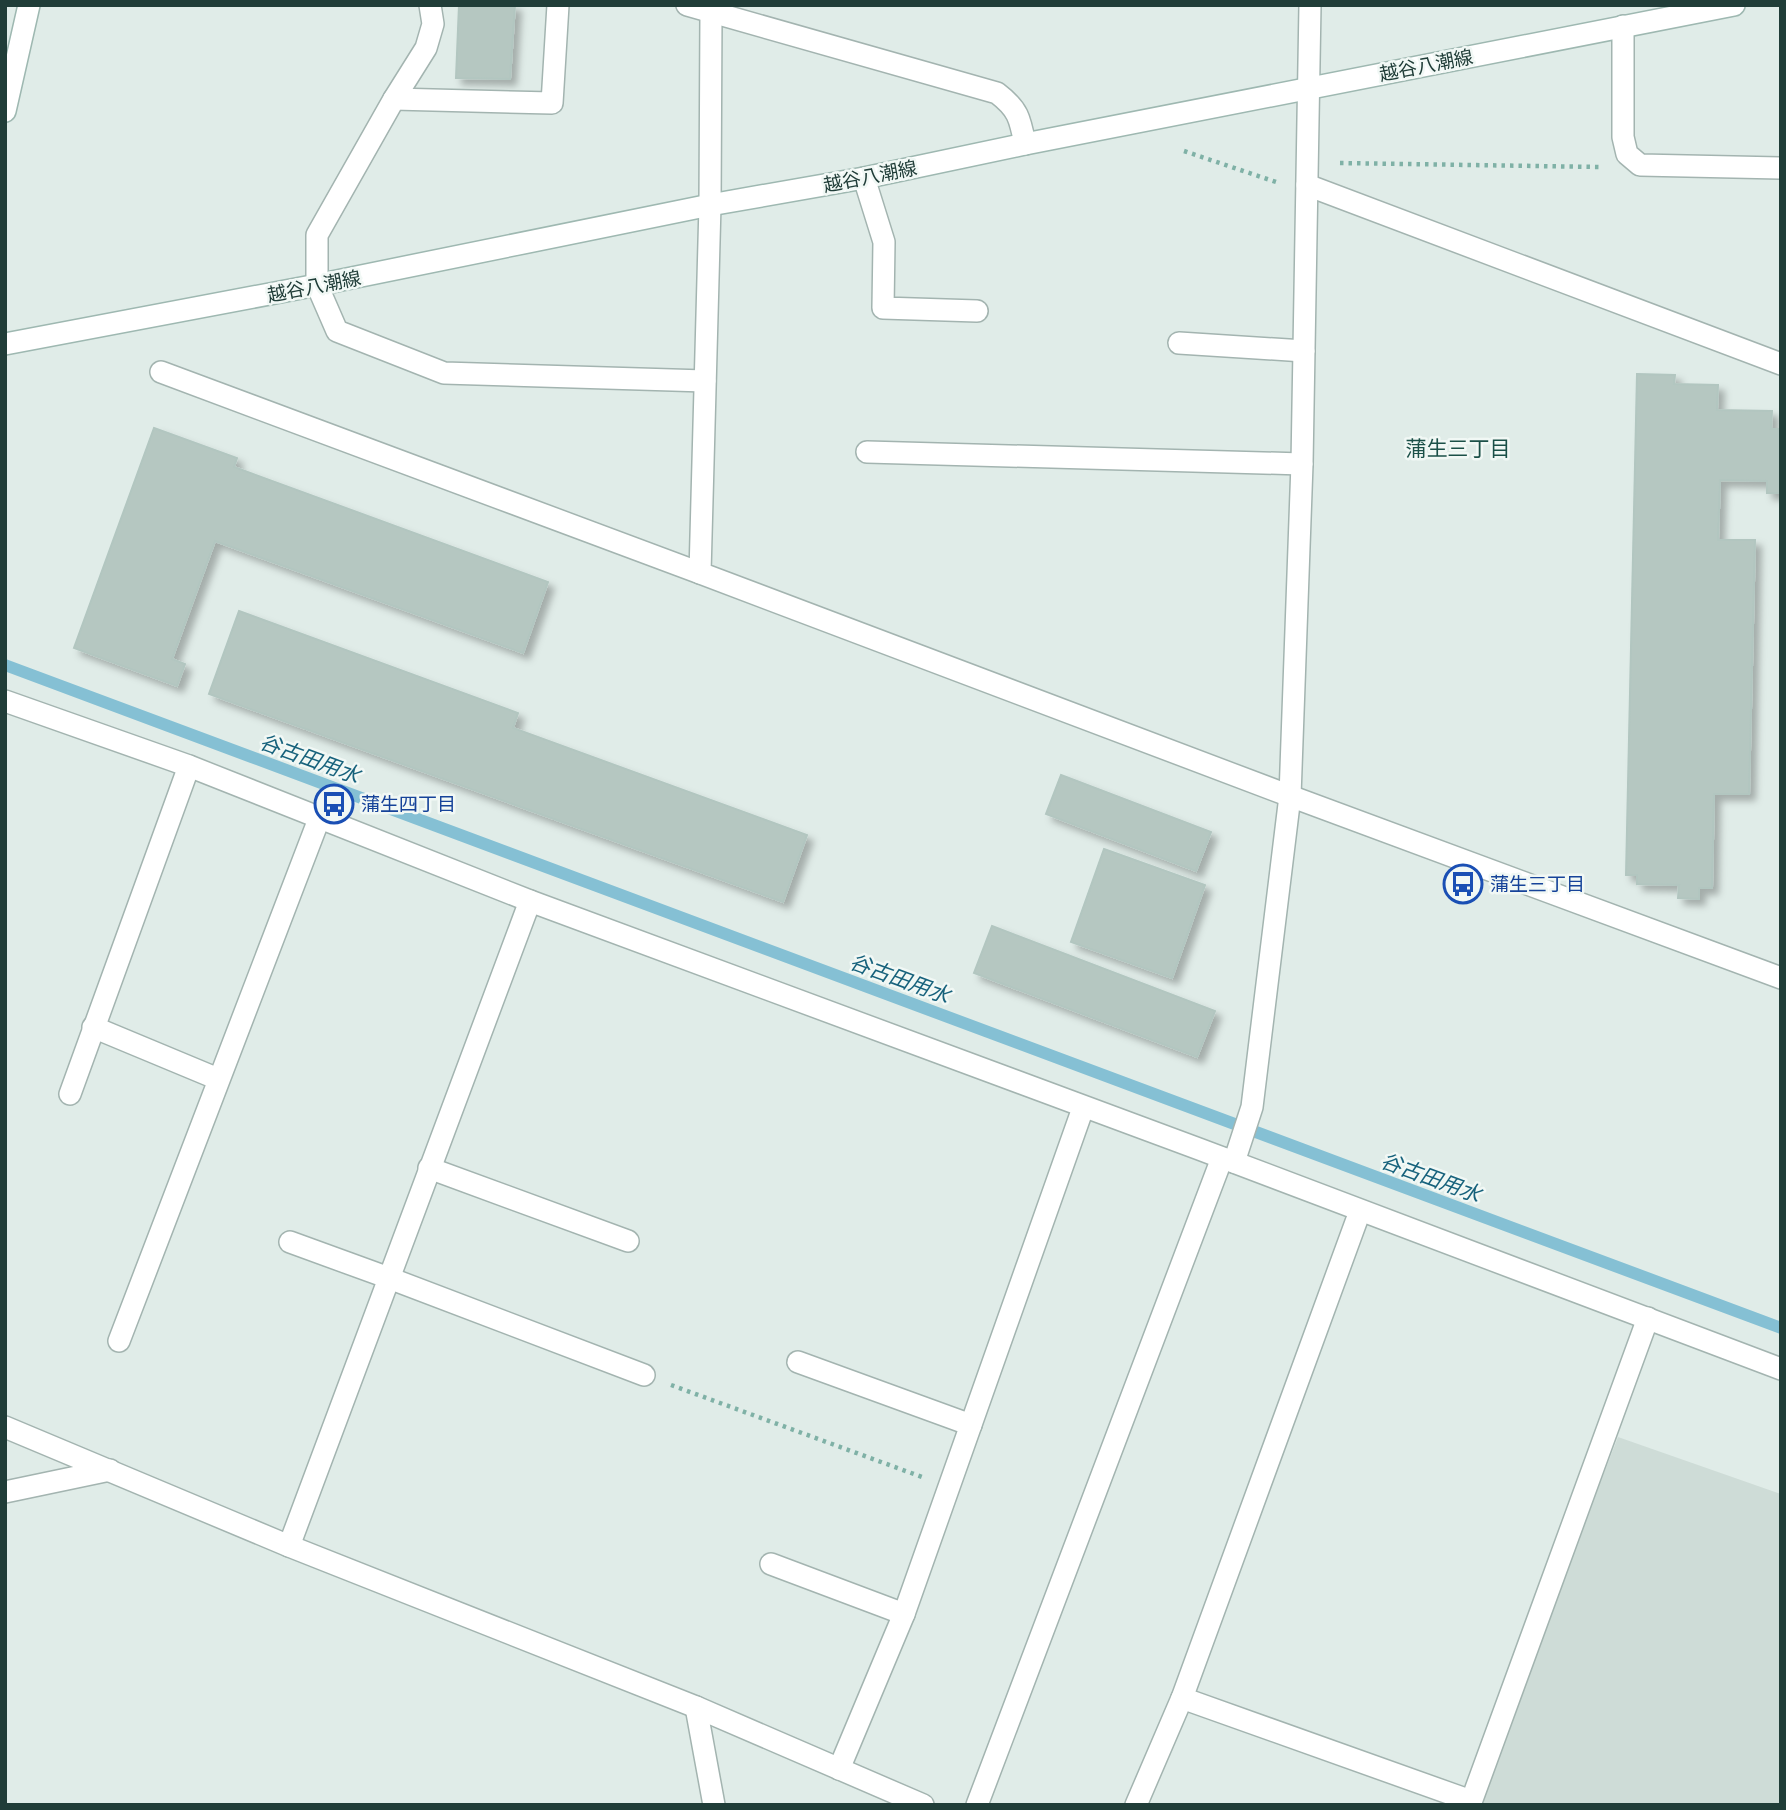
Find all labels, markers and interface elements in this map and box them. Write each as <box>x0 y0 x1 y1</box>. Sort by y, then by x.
street label: 越谷八潮線 <box>1377 43 1475 87</box>
street label: 越谷八潮線 <box>821 154 919 198</box>
street label: 越谷八潮線 <box>265 264 363 308</box>
district label: 蒲生三丁目 <box>1406 434 1511 462</box>
water label: 谷古田用水 <box>256 727 366 790</box>
bus stop icon: 蒲生四丁目 <box>313 783 355 825</box>
place label: 蒲生四丁目 <box>361 791 456 817</box>
bus stop icon: 蒲生三丁目 <box>1442 863 1484 905</box>
place label: 蒲生三丁目 <box>1490 871 1585 897</box>
water label: 谷古田用水 <box>846 947 956 1010</box>
water label: 谷古田用水 <box>1377 1146 1487 1209</box>

